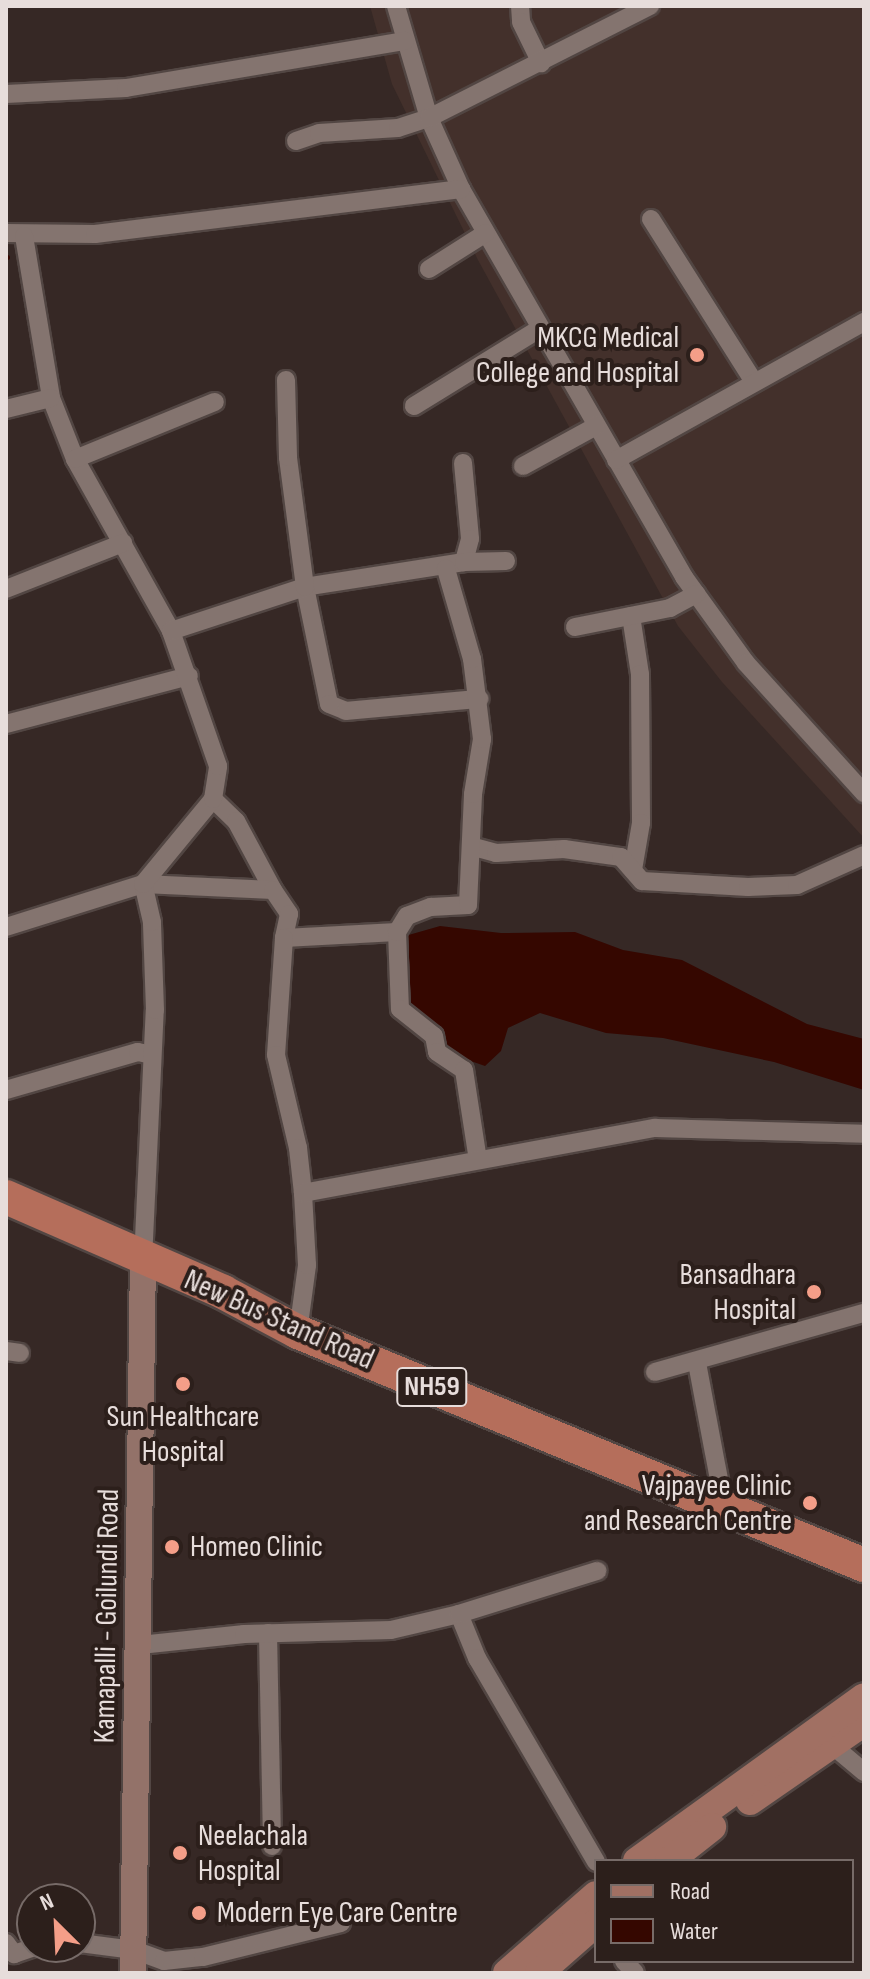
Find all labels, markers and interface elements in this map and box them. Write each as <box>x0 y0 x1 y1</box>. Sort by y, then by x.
place label: MKCG Medical College and Hospital <box>476 320 679 390</box>
marker: MKCG Medical College and Hospital <box>686 344 708 366</box>
place label: Bansadhara Hospital <box>679 1257 796 1328</box>
street label: New Bus Stand Road <box>179 1262 379 1378</box>
marker: Bansadhara Hospital <box>803 1281 825 1303</box>
road number: NH59 <box>396 1363 468 1411</box>
marker: Sun Healthcare Hospital <box>172 1373 194 1395</box>
place label: Sun Healthcare Hospital <box>107 1399 259 1470</box>
place label: Vajpayee Clinic and Research Centre <box>584 1468 792 1538</box>
street label: Kamapalli - Goilundi Road <box>87 1488 127 1744</box>
marker: Vajpayee Clinic and Research Centre <box>799 1492 821 1514</box>
place label: Homeo Clinic <box>190 1529 323 1565</box>
marker: Homeo Clinic <box>161 1536 183 1558</box>
place label: Neelachala Hospital <box>198 1818 308 1888</box>
marker: Neelachala Hospital <box>169 1842 191 1864</box>
legend <box>594 1859 854 1963</box>
text: Road <box>670 1877 710 1906</box>
north arrow <box>16 1883 96 1963</box>
text: N <box>36 1888 58 1917</box>
place label: Modern Eye Care Centre <box>217 1895 458 1931</box>
marker: Modern Eye Care Centre <box>188 1902 210 1924</box>
text: Water <box>670 1917 718 1946</box>

